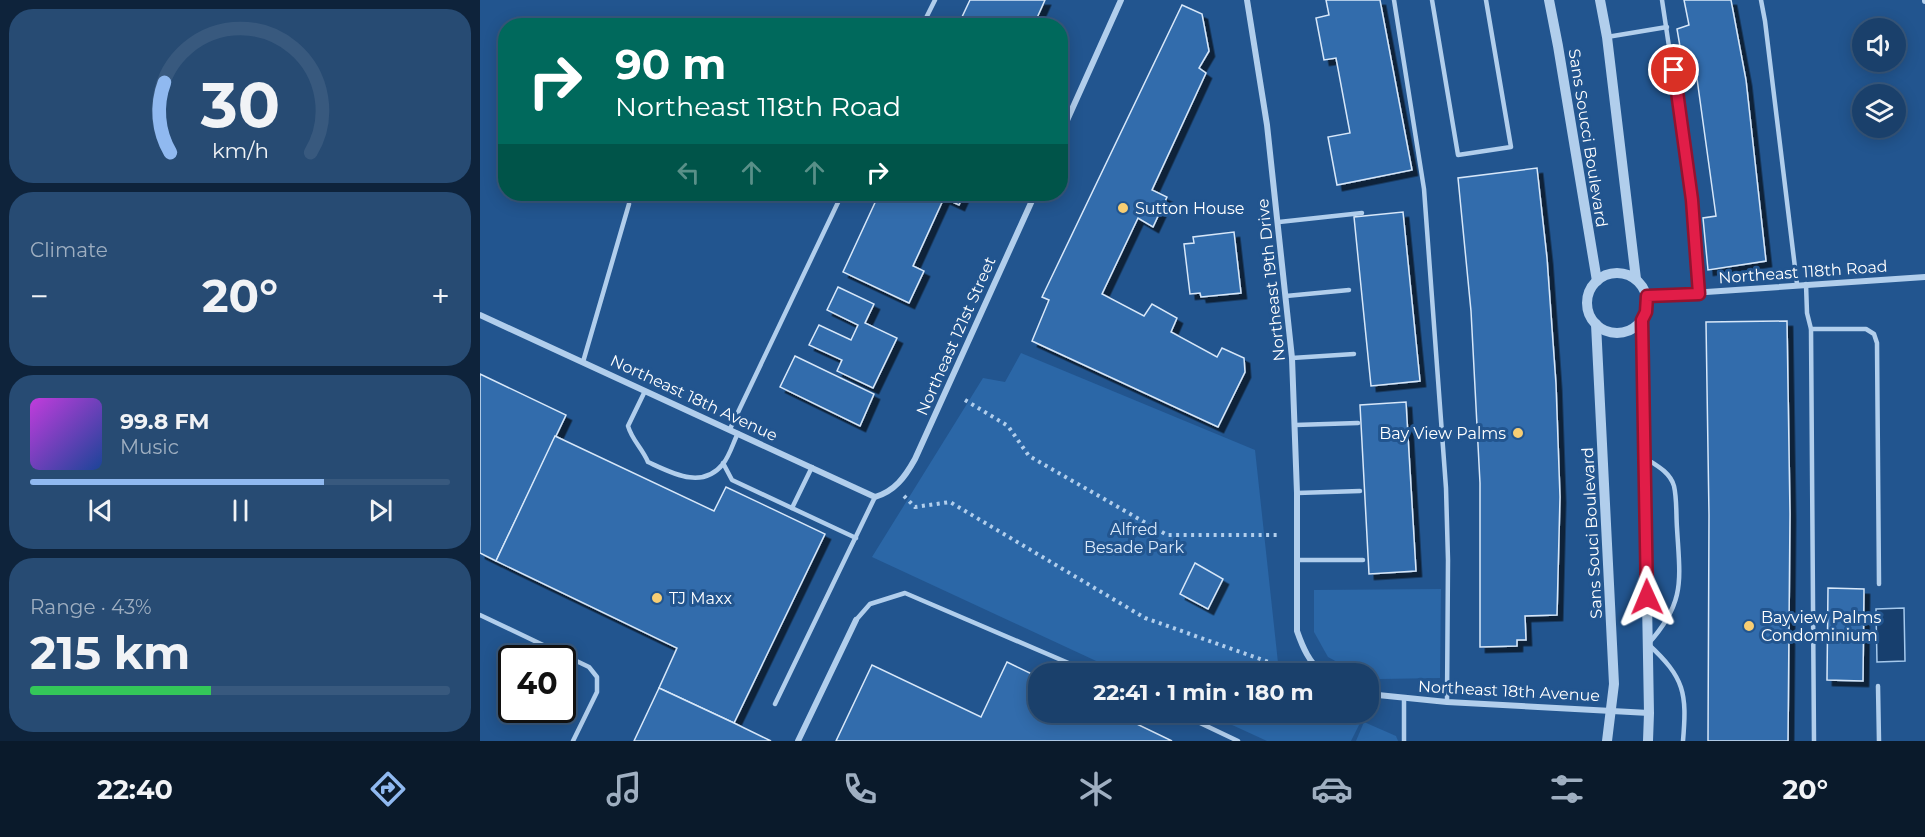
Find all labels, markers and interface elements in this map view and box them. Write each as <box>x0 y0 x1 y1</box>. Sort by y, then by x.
map controls <box>1852 18 1906 138</box>
button: sound <box>1852 18 1906 72</box>
text: 90 m <box>615 38 726 90</box>
icon: right <box>516 42 594 120</box>
pin <box>1648 44 1699 95</box>
street label: Sans Soucci Boulevard <box>1564 47 1612 229</box>
icon: arrive <box>1657 53 1690 86</box>
text: 30 <box>199 67 280 143</box>
button: layers <box>1852 84 1906 138</box>
text: Northeast 118th Road <box>615 90 901 123</box>
text: km/h <box>211 137 269 163</box>
icon: left <box>672 156 705 189</box>
icon: ahead <box>735 156 768 189</box>
icon: ahead <box>798 156 831 189</box>
icon: right <box>861 156 894 189</box>
street label: Northeast 19th Drive <box>1253 198 1289 362</box>
place label: Sutton House <box>1135 199 1244 218</box>
marker: Sutton House <box>1116 201 1130 215</box>
text: Climate <box>30 238 108 262</box>
street label: Northeast 121st Street <box>912 253 1000 418</box>
street label: Northeast 118th Road <box>1718 257 1888 287</box>
text: 20° <box>202 268 278 323</box>
text: − <box>30 276 49 316</box>
text: + <box>431 276 450 316</box>
street label: Northeast 18th Avenue <box>607 351 781 445</box>
text: 99.8 FM <box>120 408 210 435</box>
place label: Bay View Palms <box>1379 424 1506 443</box>
marker: Bay View Palms <box>1511 426 1525 440</box>
text: Music <box>120 435 179 459</box>
street label: Sans Souci Boulevard <box>1578 447 1606 619</box>
icon: previous <box>84 494 117 527</box>
icon: pause <box>224 494 257 527</box>
icon: next <box>364 494 397 527</box>
park label: Alfred Besade Park <box>1084 520 1185 557</box>
position arrow <box>1615 565 1679 629</box>
place label: TJ Maxx <box>669 589 732 608</box>
marker: TJ Maxx <box>650 591 664 605</box>
text: Range · 43% <box>30 595 152 619</box>
place label: Bayview Palms Condominium <box>1761 608 1881 645</box>
marker: Bayview Palms Condominium <box>1742 619 1756 633</box>
text: 215 km <box>30 625 190 680</box>
speed limit sign: 40 <box>498 645 576 723</box>
street label: Northeast 18th Avenue <box>1418 677 1600 705</box>
text: 22:41 · 1 min · 180 m <box>1093 679 1314 706</box>
icon: directions <box>367 768 409 810</box>
icon: music <box>603 768 645 810</box>
icon: phone <box>839 768 881 810</box>
icon: climate <box>1075 768 1117 810</box>
icon: car <box>1311 768 1353 810</box>
icon: filters <box>1546 768 1588 810</box>
text: 22:40 <box>97 773 173 806</box>
text: 20° <box>1782 773 1828 806</box>

